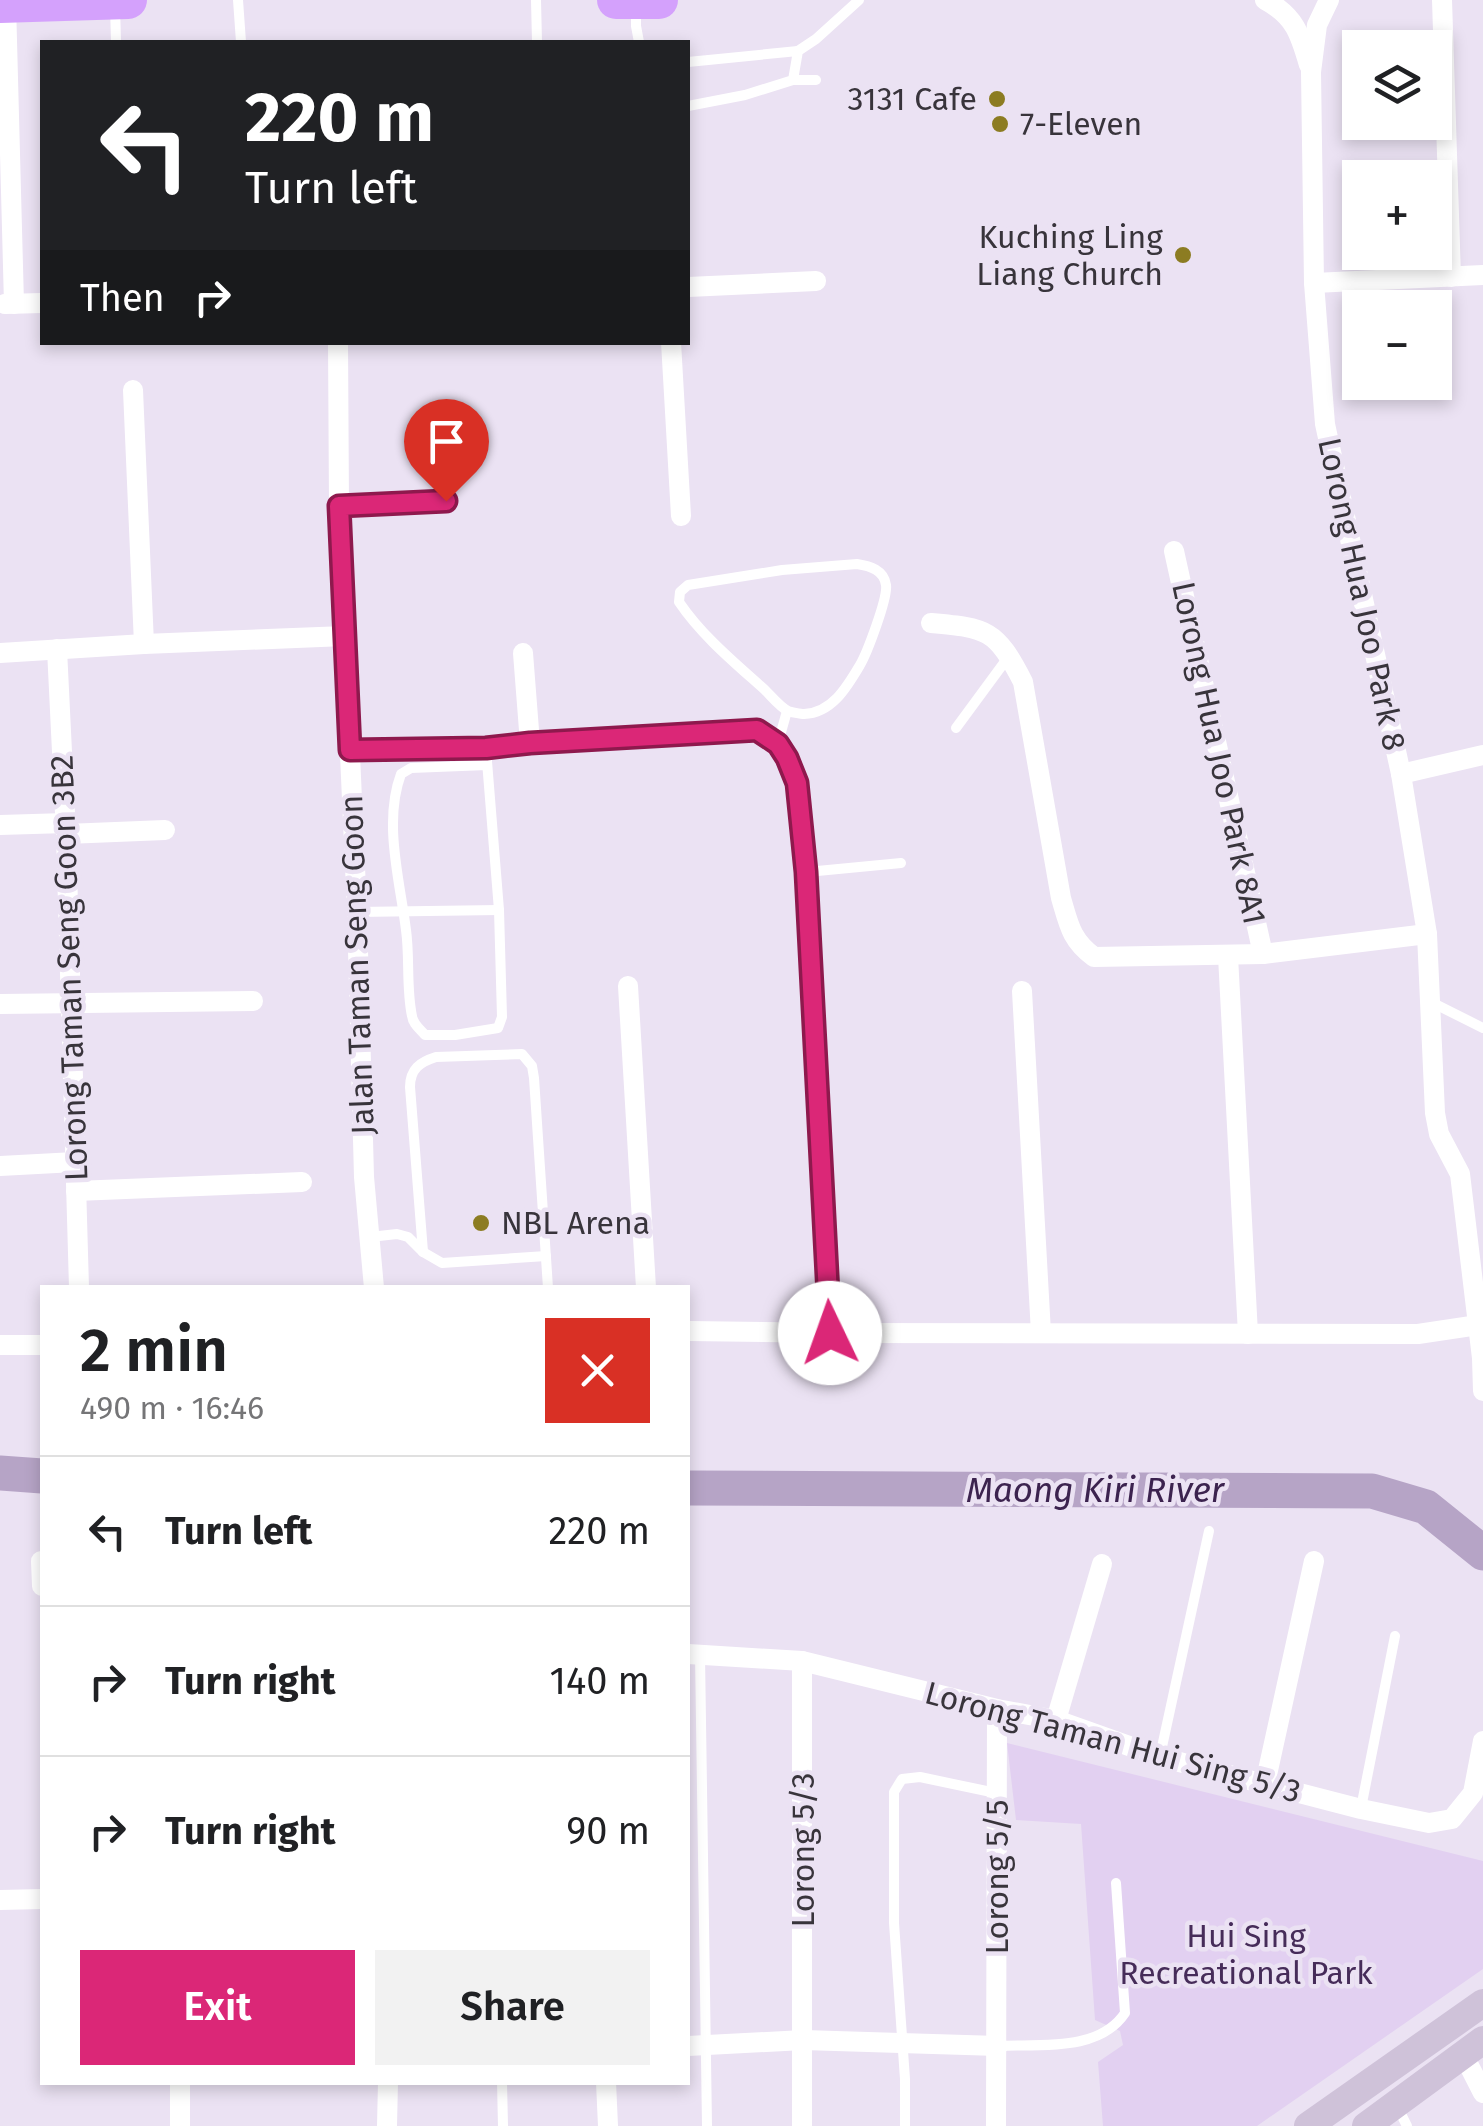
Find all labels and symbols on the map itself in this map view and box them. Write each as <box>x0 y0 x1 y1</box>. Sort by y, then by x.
place label: 3131 Cafe <box>848 80 977 118</box>
marker: 3131 Cafe <box>986 88 1008 110</box>
place label: 7-Eleven <box>1020 105 1142 143</box>
marker: 7-Eleven <box>989 113 1011 135</box>
place label: Kuching Ling Liang Church <box>976 218 1163 293</box>
marker: Kuching Ling Liang Church <box>1172 244 1194 266</box>
pin <box>404 399 489 502</box>
street label: Lorong Hua Joo Park 8 <box>1310 434 1414 754</box>
street label: Lorong Hua Joo Park 8A1 <box>1164 578 1274 928</box>
street label: Lorong Taman Seng Goon 3B2 <box>43 754 95 1182</box>
street label: Jalan Taman Seng Goon <box>332 794 382 1136</box>
place label: NBL Arena <box>501 1204 650 1242</box>
marker: NBL Arena <box>470 1212 492 1234</box>
position arrow <box>778 1281 882 1385</box>
water label: Maong Kiri River <box>966 1469 1226 1511</box>
street label: Lorong Taman Hui Sing 5/3 <box>921 1674 1305 1810</box>
street label: Lorong 5/3 <box>784 1773 822 1927</box>
street label: Lorong 5/5 <box>978 1799 1016 1955</box>
park label: Hui Sing Recreational Park <box>1119 1917 1373 1992</box>

